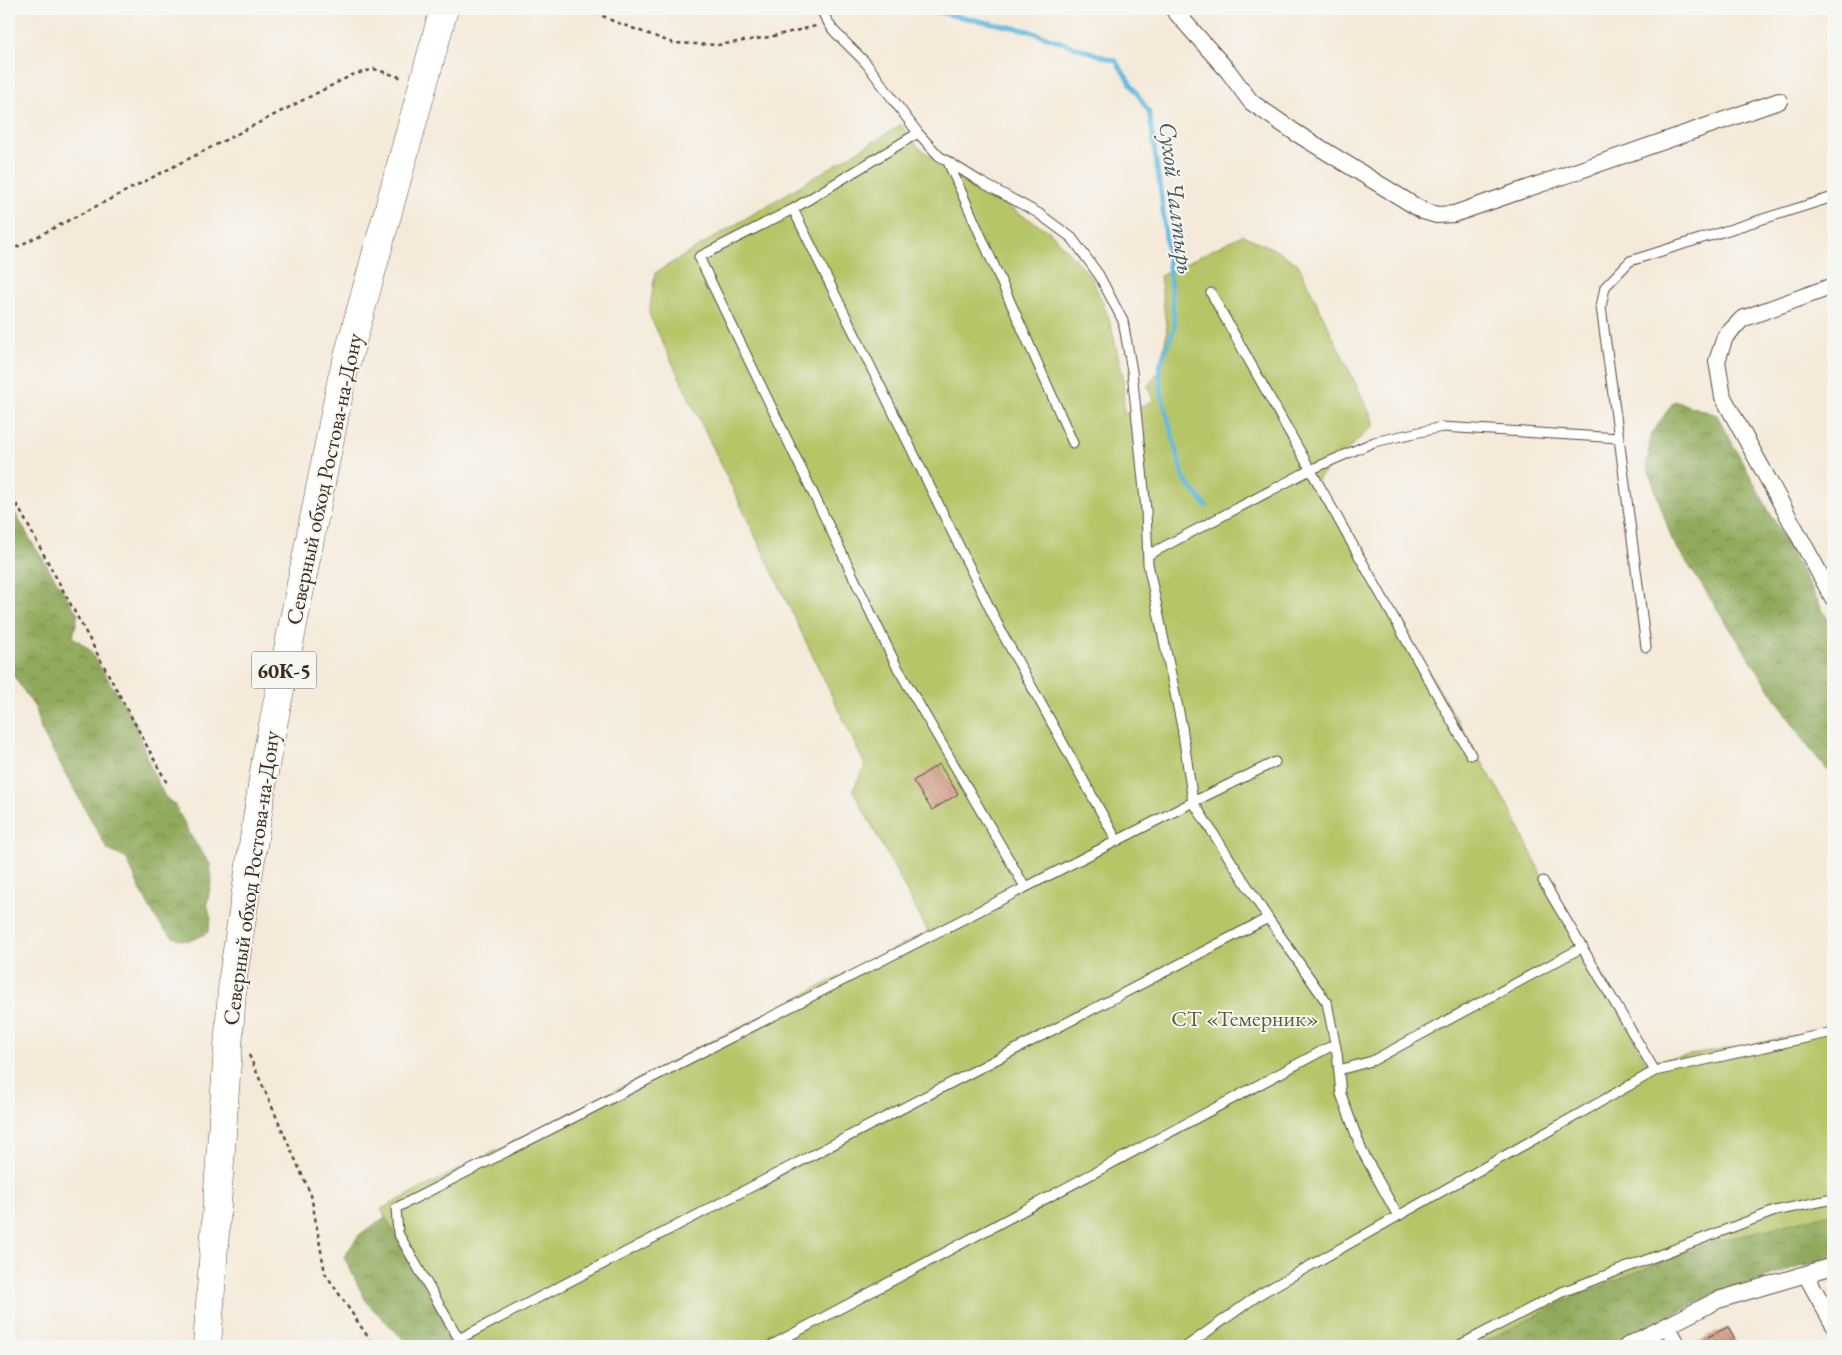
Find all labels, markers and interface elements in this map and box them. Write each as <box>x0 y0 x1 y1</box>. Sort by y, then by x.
water label: Сухой Чалтырь <box>1152 120 1202 276</box>
street label: Северный обход Ростова-на-Дону <box>279 330 369 627</box>
road number: 60К-5 <box>252 652 316 688</box>
street label: Северный обход Ростова-на-Дону <box>216 728 286 1027</box>
park label: СТ «Темерник» <box>1171 1004 1319 1033</box>

